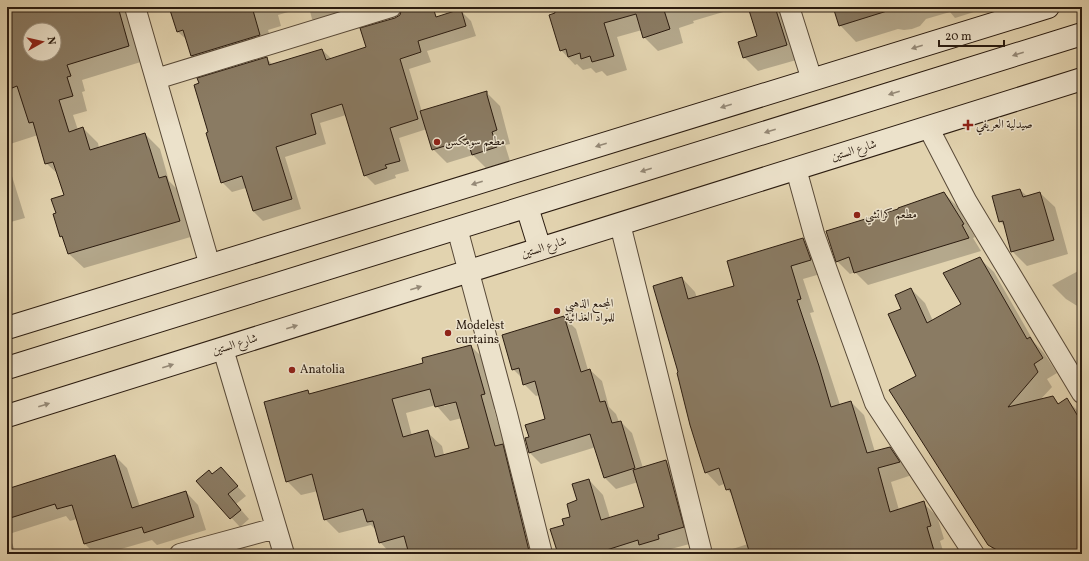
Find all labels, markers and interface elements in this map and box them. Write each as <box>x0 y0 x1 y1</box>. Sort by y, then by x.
north arrow <box>22 22 62 62</box>
scale bar <box>939 22 1004 48</box>
text: 20 m <box>945 29 972 45</box>
text: N <box>42 36 58 46</box>
one-way arrow <box>910 44 922 50</box>
one-way arrow <box>1012 51 1024 57</box>
one-way arrow <box>888 90 900 96</box>
one-way arrow <box>719 103 731 109</box>
place label: صيدلية العريفي <box>976 117 1033 136</box>
marker: صيدلية العريفي <box>963 120 973 130</box>
one-way arrow <box>763 129 775 135</box>
place label: مطعم سومكس <box>445 134 505 152</box>
street label: شارع الستين <box>829 136 879 167</box>
marker: مطعم سومكس <box>432 137 442 147</box>
one-way arrow <box>595 142 607 148</box>
one-way arrow <box>639 167 651 173</box>
one-way arrow <box>471 180 483 186</box>
place label: مطعم كراتشي <box>865 207 917 225</box>
marker: مطعم كراتشي <box>852 210 862 220</box>
street label: شارع الستين <box>519 233 569 264</box>
one-way arrow <box>411 285 423 291</box>
place label: المجمع الذهبي للمواد الغذائية <box>565 296 615 326</box>
marker: المجمع الذهبي للمواد الغذائية <box>552 306 562 316</box>
place label: Modelest curtains <box>456 318 504 348</box>
one-way arrow <box>287 324 299 330</box>
marker: Modelest curtains <box>443 328 453 338</box>
street label: شارع الستين <box>210 330 260 361</box>
place label: Anatolia <box>300 362 345 378</box>
one-way arrow <box>163 363 175 369</box>
marker: Anatolia <box>287 365 297 375</box>
one-way arrow <box>39 401 51 407</box>

